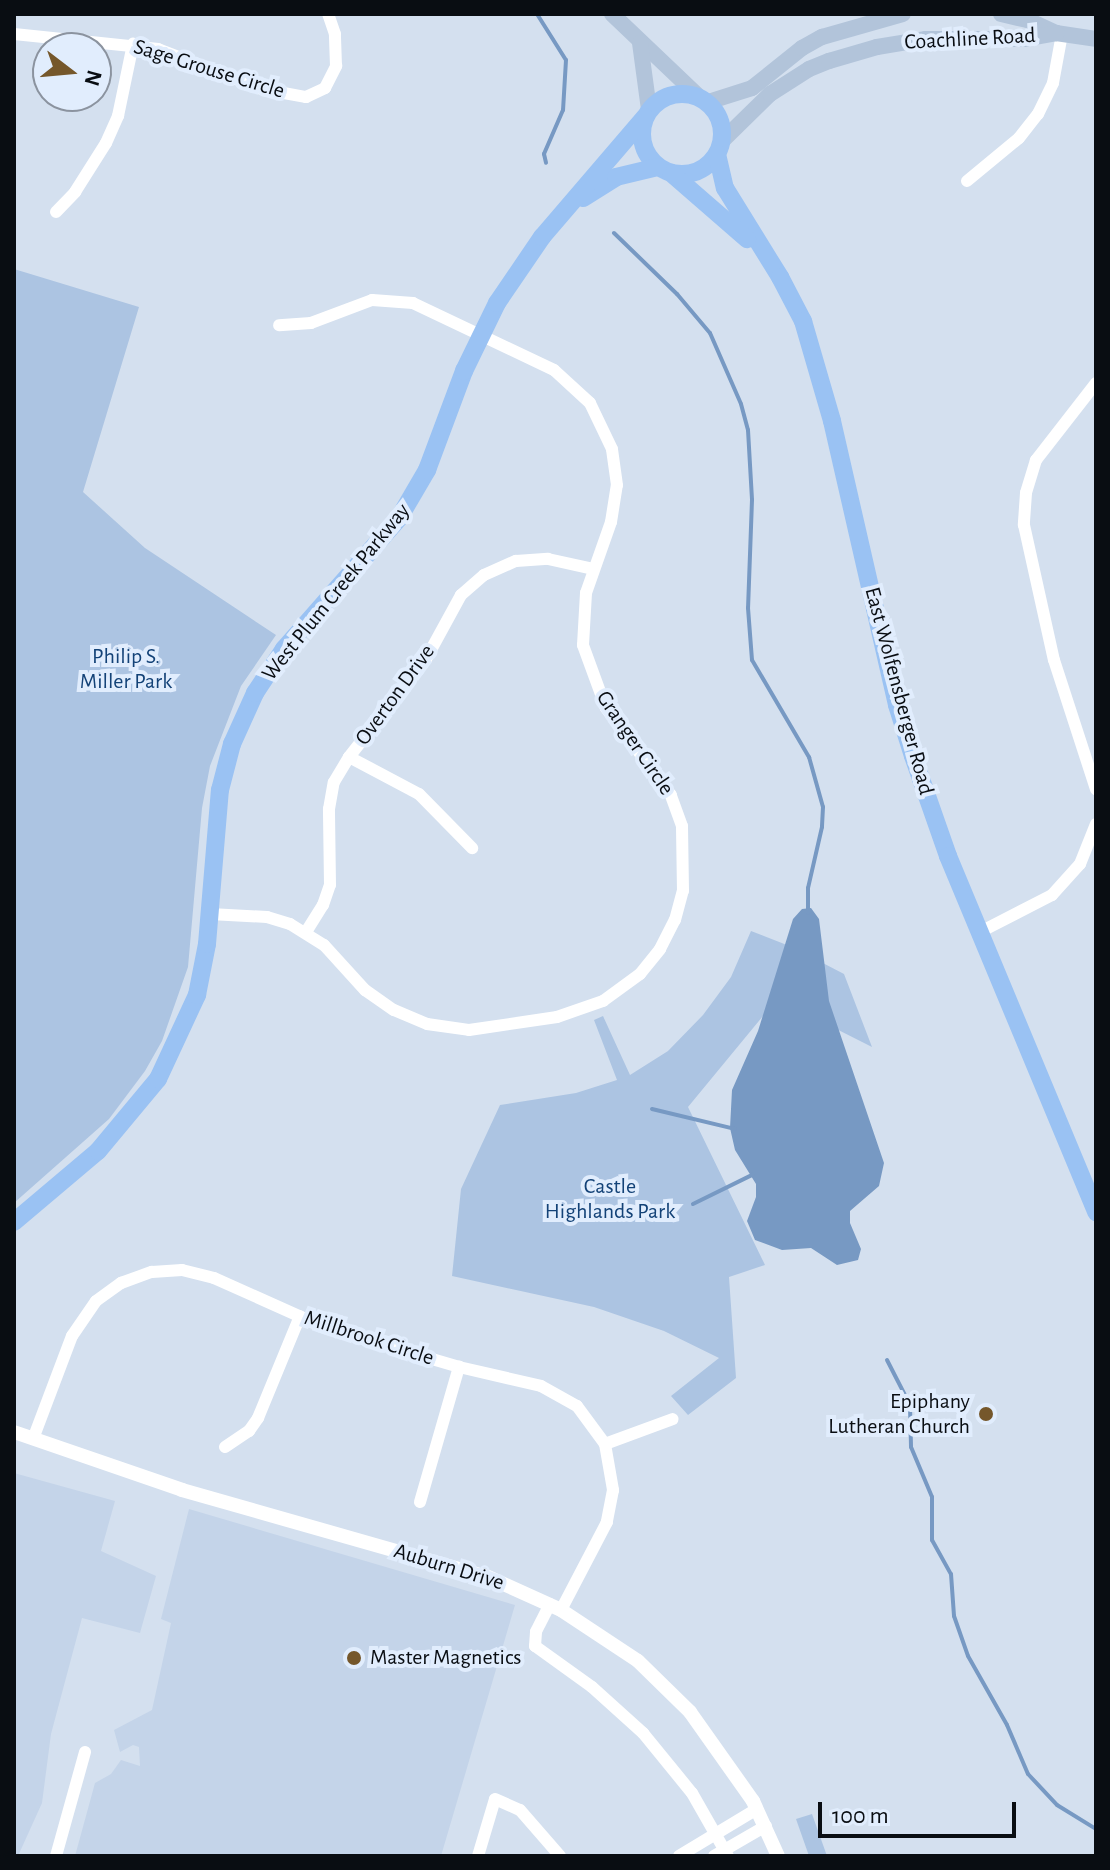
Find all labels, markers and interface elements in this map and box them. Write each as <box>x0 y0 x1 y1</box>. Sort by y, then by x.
street label: Coachline Road <box>904 22 1036 56</box>
north arrow <box>32 32 112 112</box>
street label: Sage Grouse Circle <box>130 34 288 104</box>
text: N <box>80 68 106 88</box>
street label: West Plum Creek Parkway <box>256 498 416 686</box>
street label: East Wolfensberger Road <box>859 584 939 798</box>
street label: Overton Drive <box>350 639 440 751</box>
park label: Philip S. Miller Park <box>80 643 172 694</box>
street label: Granger Circle <box>590 686 680 800</box>
park label: Castle Highlands Park <box>545 1173 675 1224</box>
street label: Millbrook Circle <box>301 1305 437 1371</box>
place label: Epiphany Lutheran Church <box>828 1388 970 1440</box>
marker: Epiphany Lutheran Church <box>977 1405 995 1423</box>
street label: Auburn Drive <box>391 1538 507 1596</box>
place label: Master Magnetics <box>370 1645 521 1671</box>
marker: Master Magnetics <box>345 1649 363 1667</box>
scale bar <box>822 1786 1020 1836</box>
text: 100 m <box>832 1804 889 1828</box>

